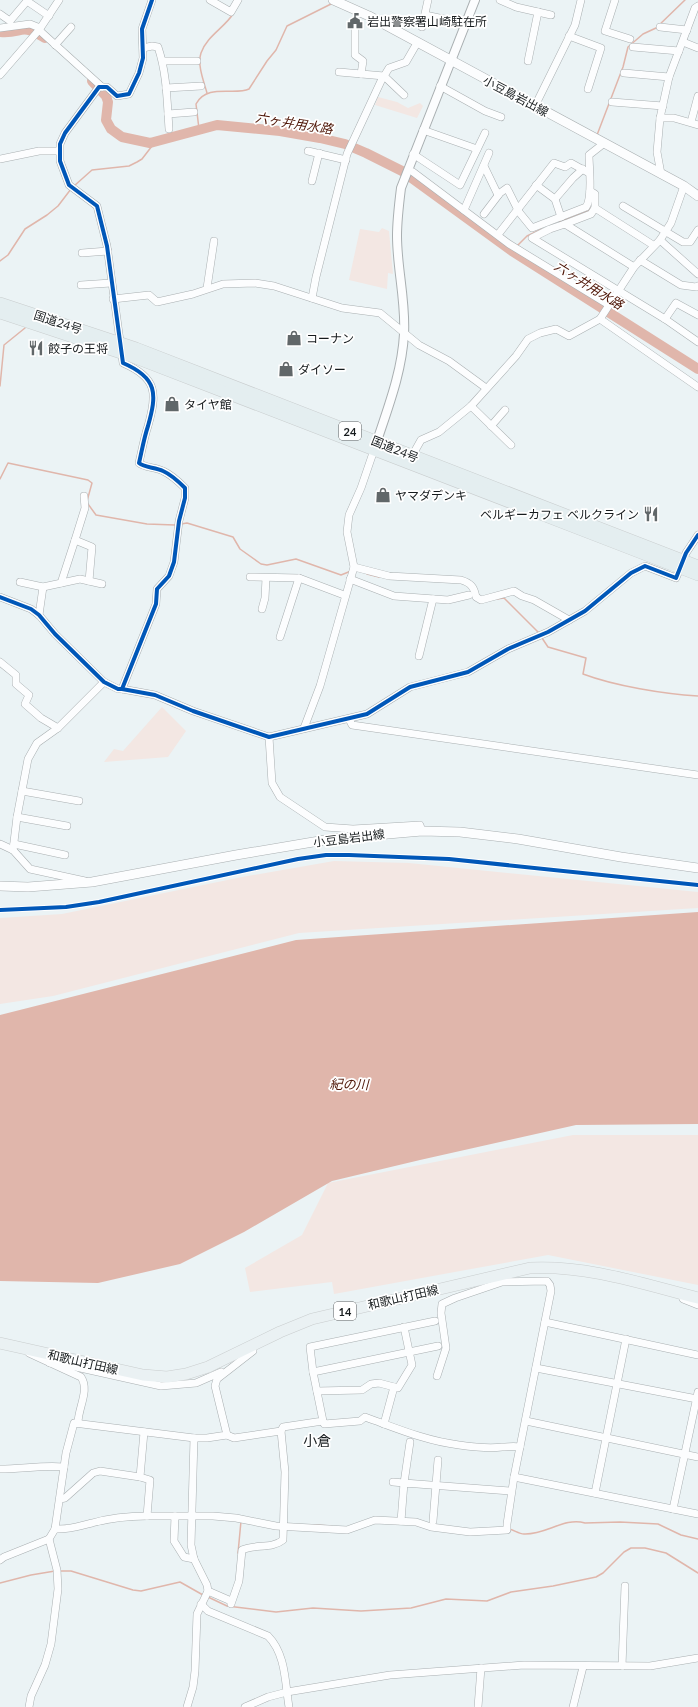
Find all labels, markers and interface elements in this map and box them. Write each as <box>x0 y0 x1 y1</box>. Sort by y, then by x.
public building icon: 岩出警察署山崎駐在所 <box>346 12 364 30</box>
place label: 岩出警察署山崎駐在所 <box>367 14 487 29</box>
street label: 小豆島岩出線 <box>481 72 551 120</box>
water label: 六ヶ井用水路 <box>254 109 335 137</box>
water label: 六ヶ井用水路 <box>552 258 627 313</box>
street label: 国道24号 <box>32 307 84 337</box>
shop icon: コーナン <box>285 329 303 347</box>
place label: コーナン <box>306 331 354 346</box>
restaurant icon: 餃子の王将 <box>27 339 45 357</box>
place label: 餃子の王将 <box>48 341 108 356</box>
shop icon: ダイソー <box>277 360 295 378</box>
place label: ダイソー <box>298 362 346 377</box>
shop icon: タイヤ館 <box>163 395 181 413</box>
place label: タイヤ館 <box>184 397 232 412</box>
road number: 24 <box>339 422 361 440</box>
street label: 国道24号 <box>369 433 421 465</box>
shop icon: ヤマダデンキ <box>374 486 392 504</box>
place label: ヤマダデンキ <box>395 488 467 503</box>
restaurant icon: ベルギーカフェ ベルクライン <box>642 505 660 523</box>
place label: ベルギーカフェ ベルクライン <box>480 507 639 522</box>
street label: 小豆島岩出線 <box>312 826 386 850</box>
water label: 紀の川 <box>329 1076 371 1092</box>
street label: 和歌山打田線 <box>366 1282 440 1312</box>
road number: 14 <box>334 1302 356 1320</box>
street label: 和歌山打田線 <box>46 1347 120 1377</box>
district label: 小倉 <box>303 1432 331 1449</box>

